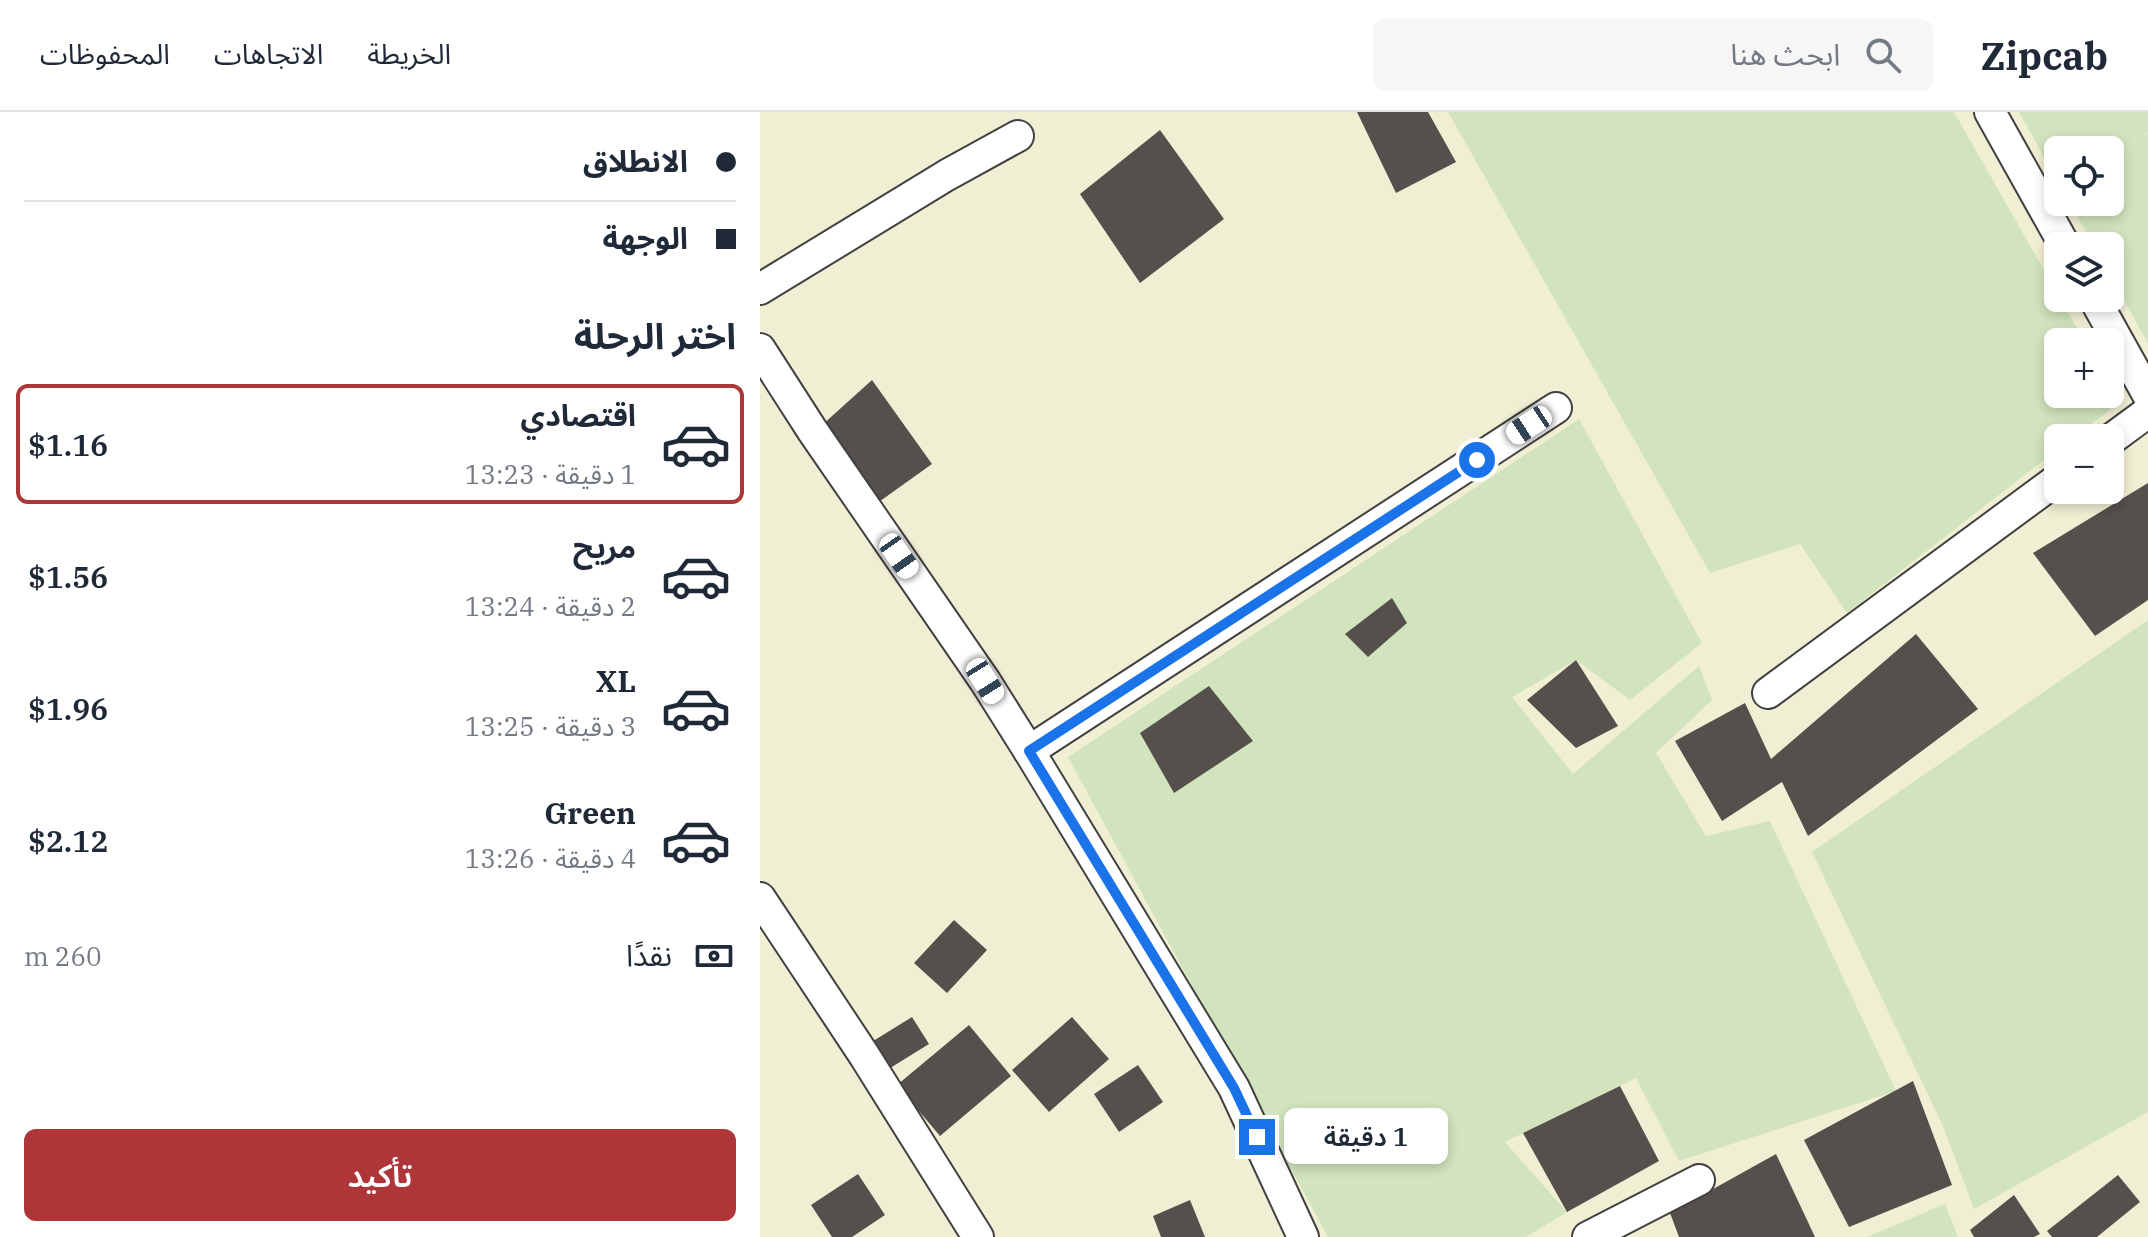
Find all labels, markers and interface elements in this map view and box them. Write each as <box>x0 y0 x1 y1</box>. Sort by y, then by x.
search box <box>1373 19 1933 91</box>
text: Zipcab <box>1981 31 2108 80</box>
icon: search <box>1861 33 1905 77</box>
text: ابحث هنا <box>1730 34 1841 73</box>
text: المحفوظات <box>40 35 170 72</box>
text: الاتجاهات <box>214 35 323 72</box>
text: الخريطة <box>367 35 451 72</box>
map controls <box>2044 136 2124 504</box>
button: locate <box>2044 136 2124 216</box>
text: الانطلاق <box>583 141 688 180</box>
text: الوجهة <box>603 218 688 257</box>
button: layers <box>2044 232 2124 312</box>
text: اختر الرحلة <box>574 312 736 359</box>
button: + <box>2044 328 2124 408</box>
text: اقتصادي <box>521 395 636 434</box>
car <box>1502 402 1556 448</box>
icon: car <box>660 408 732 480</box>
button: − <box>2044 424 2124 504</box>
text: $1.16 <box>28 425 108 464</box>
route start <box>1459 442 1495 478</box>
text: 1 دقيقة · 13:23 <box>465 457 636 491</box>
text: مريح <box>573 527 636 566</box>
car <box>875 529 923 583</box>
icon: car <box>660 540 732 612</box>
text: $1.56 <box>28 557 108 596</box>
text: 2 دقيقة · 13:24 <box>465 589 636 623</box>
car <box>962 654 1008 708</box>
text: XL <box>596 661 636 700</box>
icon: car <box>660 672 732 744</box>
text: $1.96 <box>28 689 108 728</box>
text: 3 دقيقة · 13:25 <box>465 709 636 743</box>
text: Green <box>544 793 636 832</box>
icon: car <box>660 804 732 876</box>
text: $2.12 <box>28 821 108 860</box>
text: 4 دقيقة · 13:26 <box>465 841 636 875</box>
icon: cash <box>692 934 736 978</box>
text: نقدًا <box>626 935 672 974</box>
text: 260 m <box>24 939 102 973</box>
callout: 1 دقيقة <box>1285 1109 1449 1165</box>
route end <box>1239 1119 1275 1155</box>
text: 1 دقيقة <box>1324 1119 1408 1153</box>
button: تأكيد <box>24 1129 736 1221</box>

